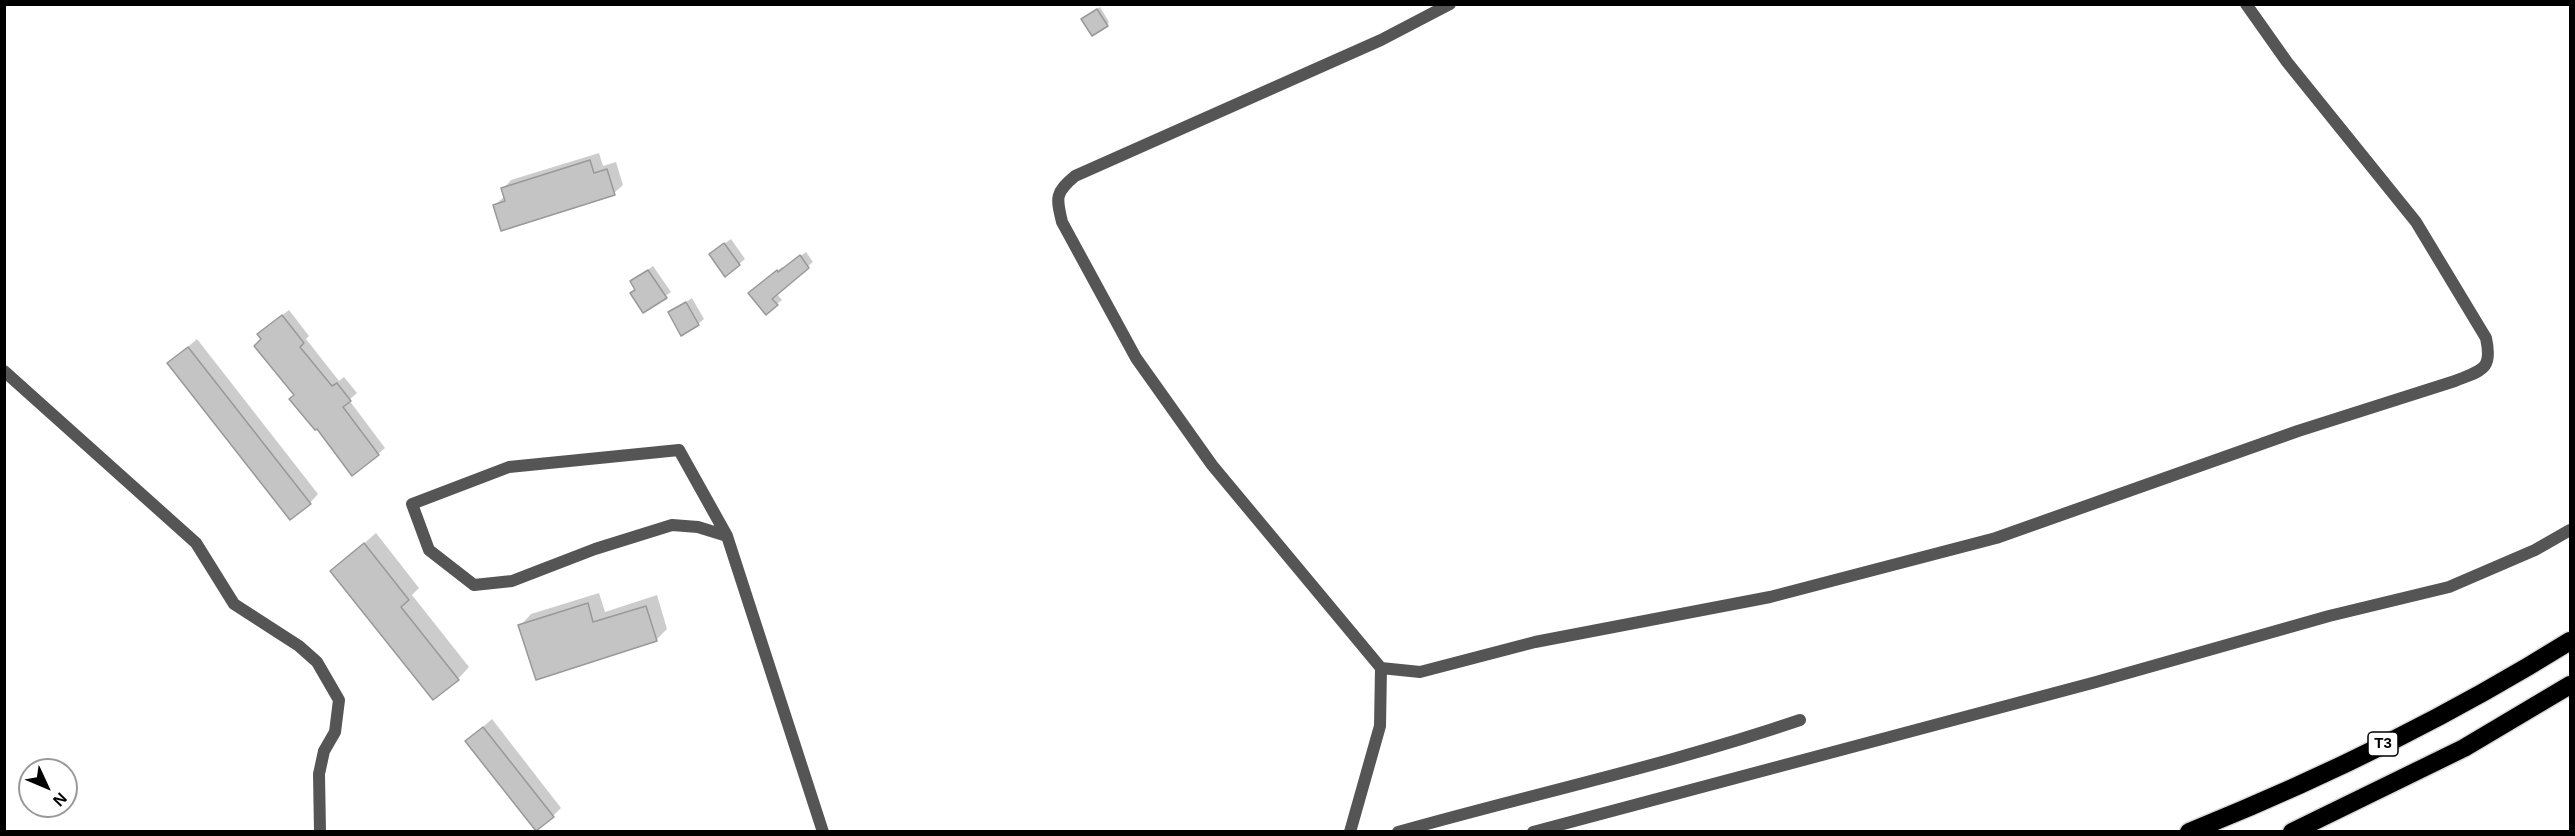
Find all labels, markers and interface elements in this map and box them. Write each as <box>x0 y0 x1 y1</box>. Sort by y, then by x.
road number: T3 <box>2368 732 2398 756</box>
north arrow <box>18 758 78 818</box>
text: N <box>50 789 70 810</box>

